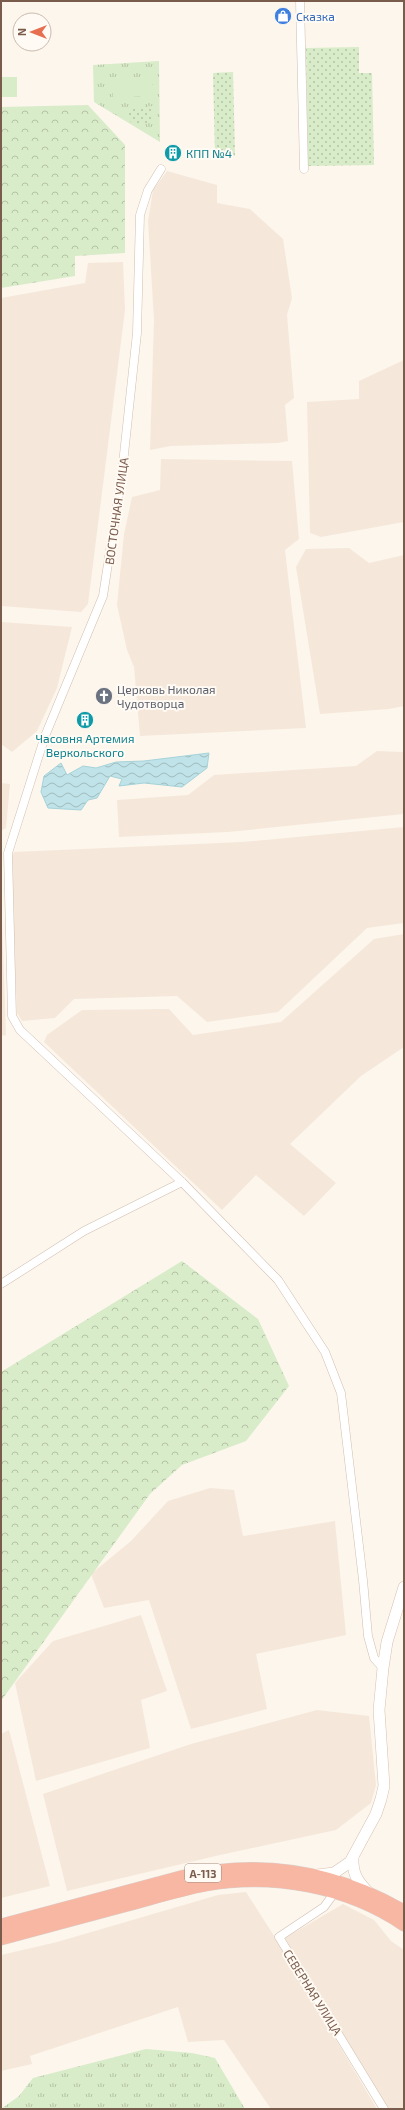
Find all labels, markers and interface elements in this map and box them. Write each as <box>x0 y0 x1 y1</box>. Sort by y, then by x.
shop icon: Сказка <box>273 6 293 26</box>
place label: Сказка <box>296 9 335 23</box>
north arrow <box>12 12 52 52</box>
text: N <box>15 28 28 36</box>
building icon: КПП №4 <box>163 143 183 163</box>
place label: КПП №4 <box>186 146 232 160</box>
street label: ВОСТОЧНАЯ УЛИЦА <box>102 456 131 566</box>
place label: Церковь Николая Чудотворца <box>117 682 216 711</box>
church icon: Церковь Николая Чудотворца <box>94 686 114 706</box>
building icon: Часовня Артемия Веркольского <box>75 710 95 730</box>
place label: Часовня Артемия Веркольского <box>36 731 134 759</box>
road number: А-113 <box>185 1864 221 1882</box>
street label: СЕВЕРНАЯ УЛИЦА <box>281 1947 345 2038</box>

